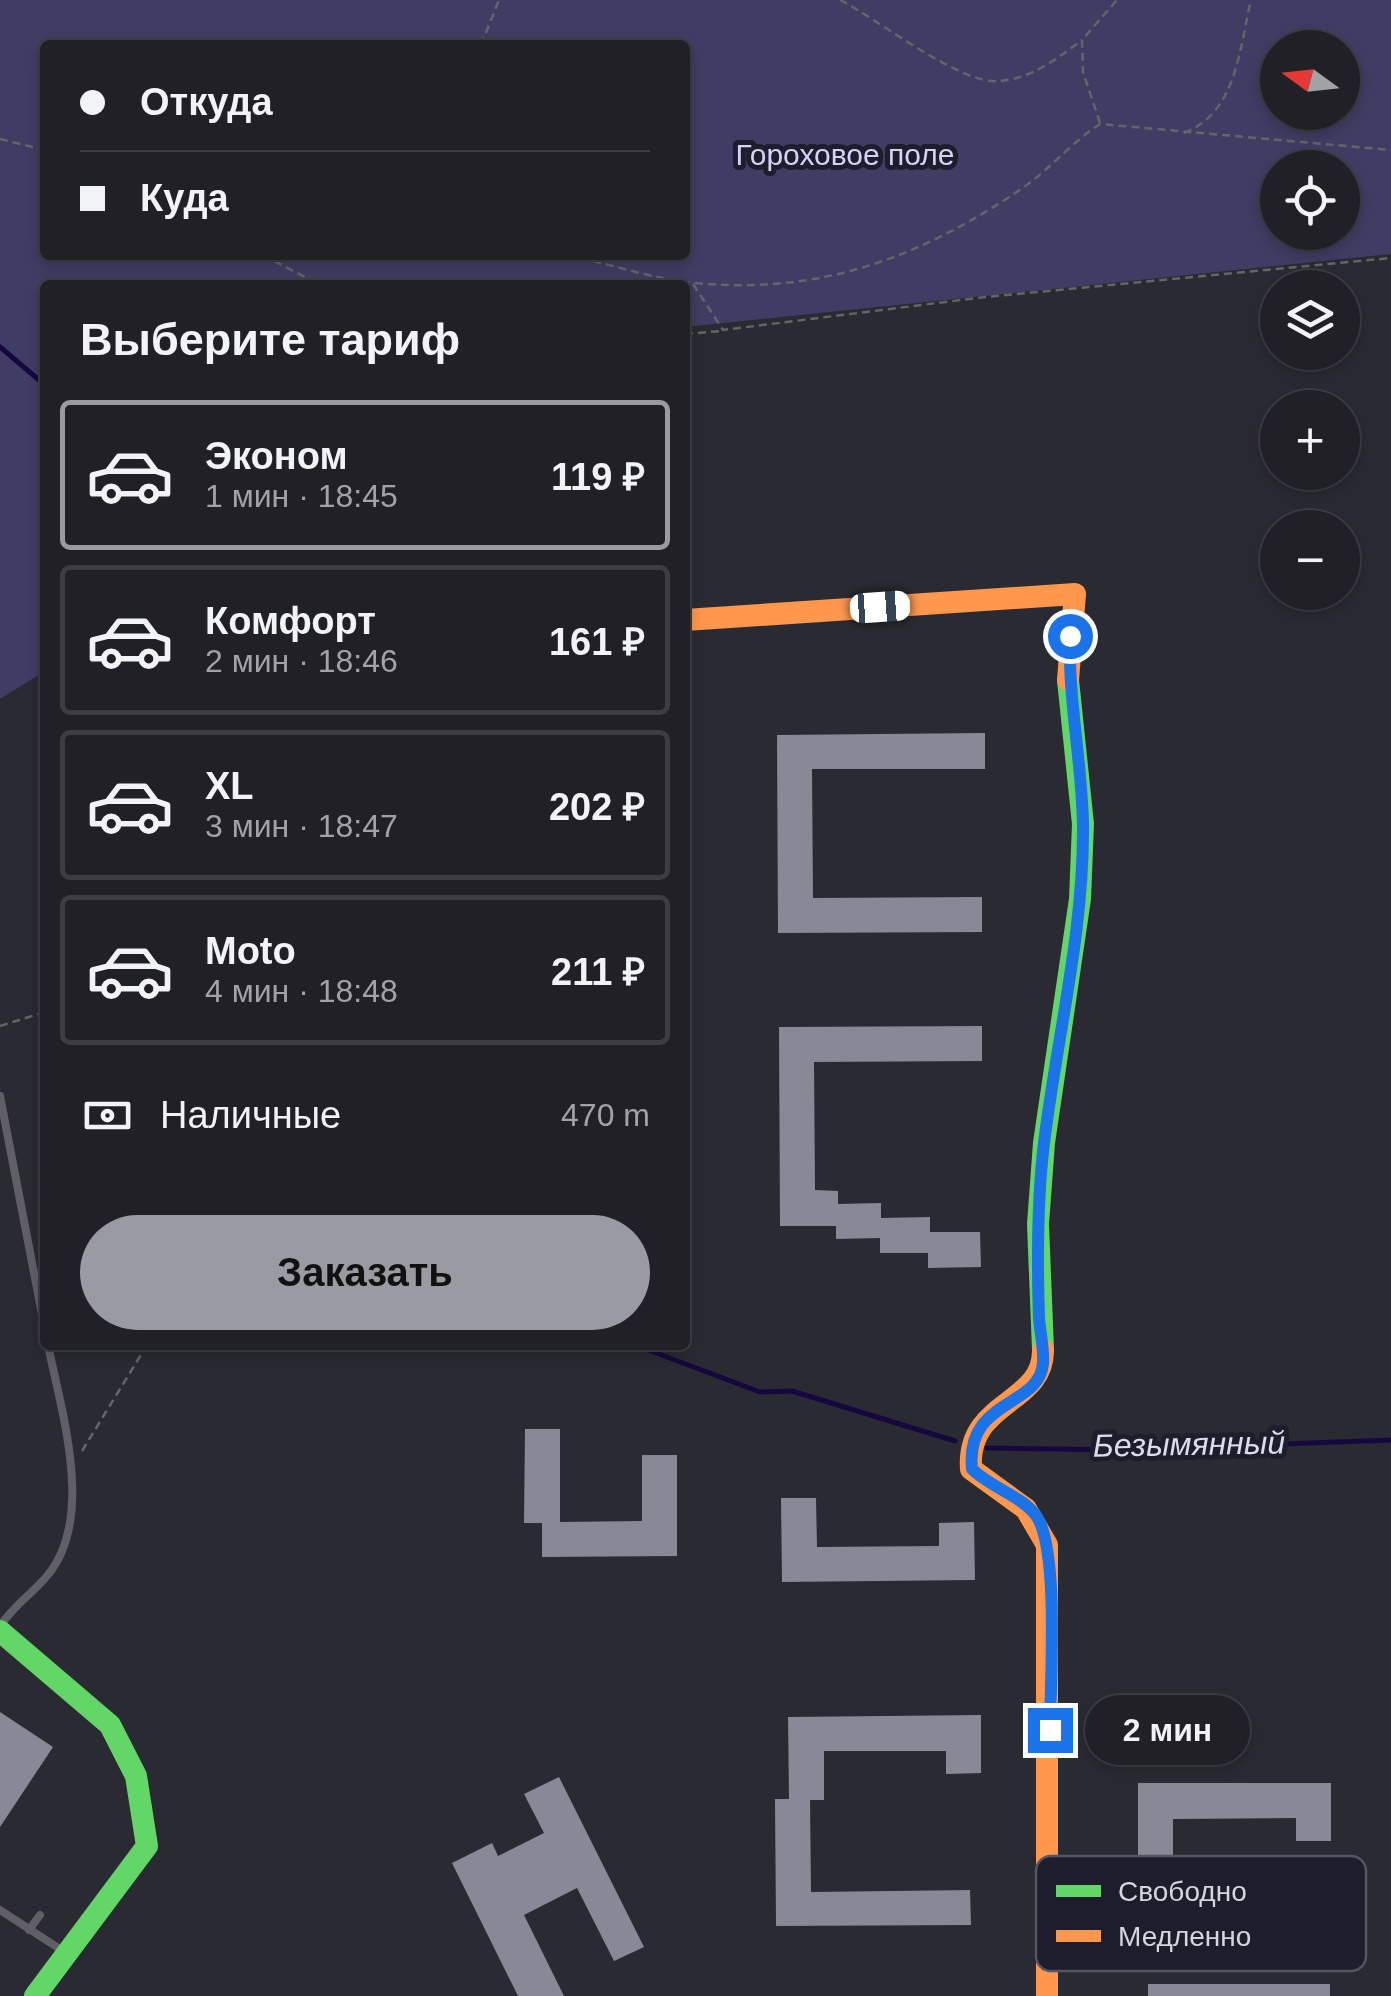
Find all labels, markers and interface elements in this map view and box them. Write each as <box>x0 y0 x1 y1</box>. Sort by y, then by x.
north arrow <box>1260 30 1360 130</box>
map controls <box>1260 30 1360 610</box>
text: Откуда <box>140 81 273 123</box>
park label: Гороховое поле <box>735 138 955 171</box>
button: locate <box>1260 150 1360 250</box>
text: Куда <box>140 177 229 219</box>
button: layers <box>1260 270 1360 370</box>
text: Выберите тариф <box>80 314 460 365</box>
button: + <box>1260 390 1360 490</box>
icon: car <box>85 430 175 520</box>
text: Эконом <box>205 435 348 477</box>
text: 119 ₽ <box>551 456 645 498</box>
text: 1 мин · 18:45 <box>205 478 398 514</box>
button: − <box>1260 510 1360 610</box>
car <box>849 590 911 624</box>
icon: car <box>85 595 175 685</box>
text: Комфорт <box>205 600 376 642</box>
route start <box>1048 614 1093 659</box>
text: 161 ₽ <box>549 621 645 663</box>
text: 2 мин · 18:46 <box>205 643 398 679</box>
icon: car <box>85 760 175 850</box>
text: XL <box>205 765 254 807</box>
text: 202 ₽ <box>549 786 645 828</box>
text: 3 мин · 18:47 <box>205 808 398 844</box>
icon: car <box>85 925 175 1015</box>
text: Moto <box>205 930 296 972</box>
text: 211 ₽ <box>551 951 645 993</box>
text: 4 мин · 18:48 <box>205 973 398 1009</box>
icon: cash <box>80 1088 135 1143</box>
text: Наличные <box>160 1094 341 1136</box>
text: 470 m <box>561 1097 650 1133</box>
button: Заказать <box>80 1215 650 1330</box>
water label: Безымянный <box>1093 1424 1286 1464</box>
callout: 2 мин <box>1085 1695 1250 1765</box>
route end <box>1028 1708 1073 1753</box>
text: 2 мин <box>1123 1712 1212 1748</box>
legend <box>1036 1856 1366 1971</box>
text: Свободно <box>1118 1876 1247 1907</box>
text: Медленно <box>1118 1921 1251 1952</box>

